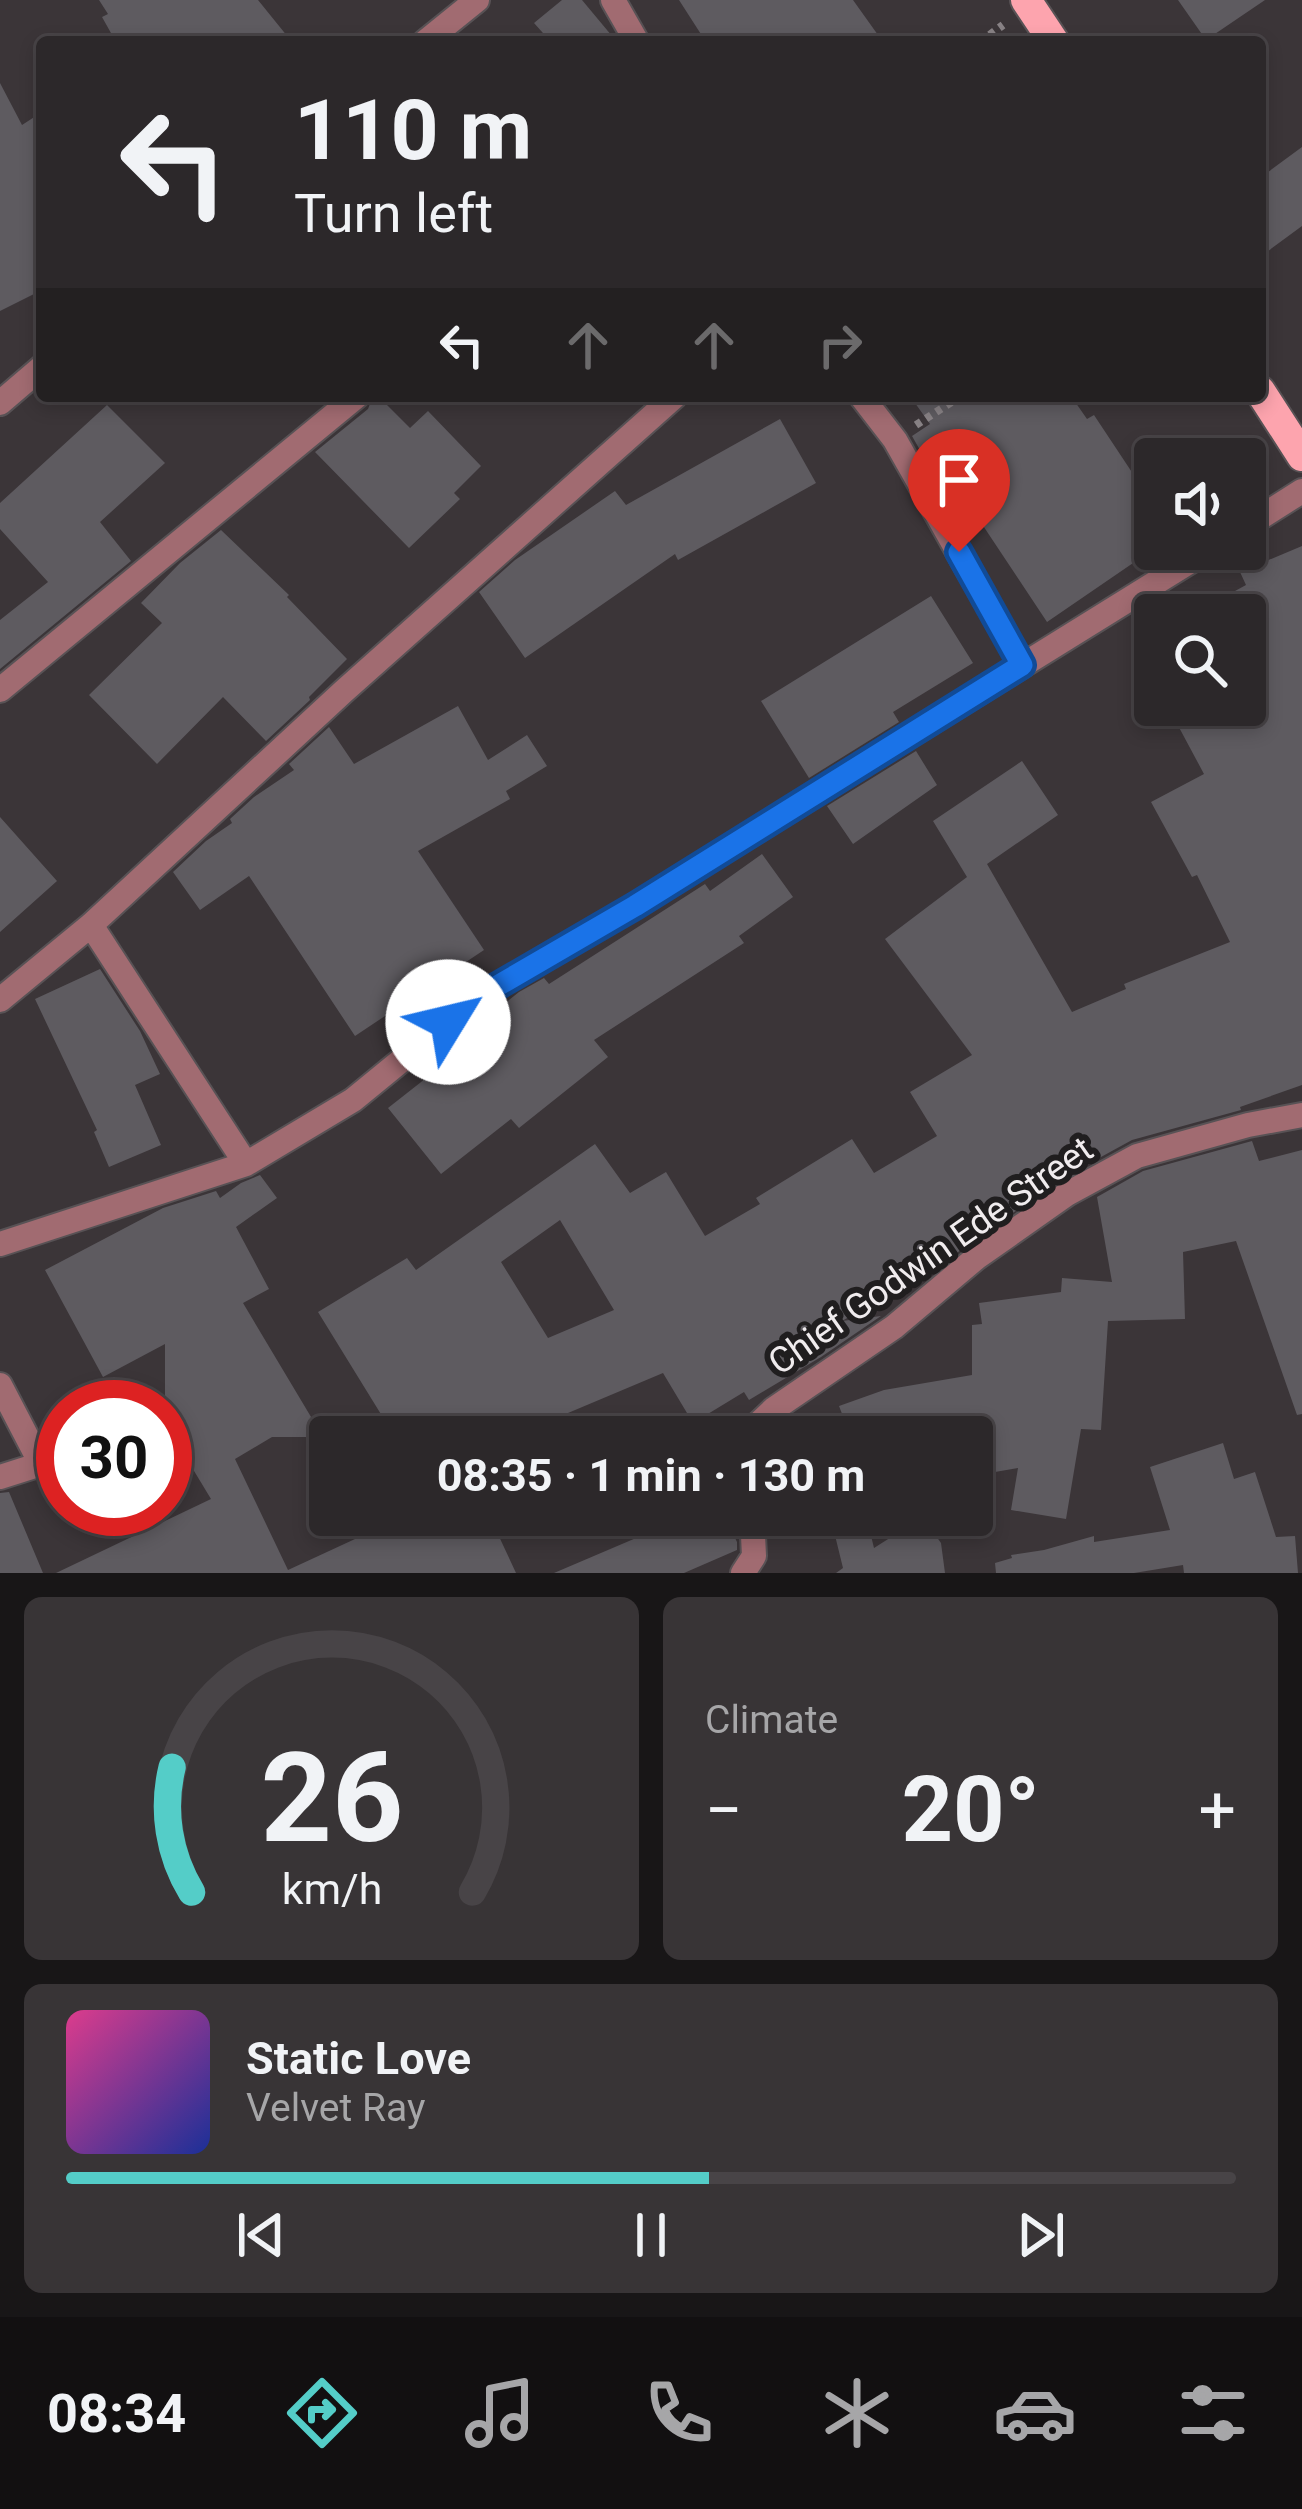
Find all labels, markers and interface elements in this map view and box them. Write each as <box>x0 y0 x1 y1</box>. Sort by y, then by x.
text: 110 m <box>294 81 532 180</box>
icon: left <box>96 84 252 240</box>
text: Turn left <box>294 182 493 245</box>
icon: left <box>429 312 495 378</box>
icon: ahead <box>555 312 621 378</box>
icon: ahead <box>681 312 747 378</box>
icon: right <box>807 312 873 378</box>
pin <box>908 429 1010 552</box>
map controls <box>1134 438 1266 726</box>
button: sound <box>1134 438 1266 570</box>
icon: arrive <box>926 447 992 513</box>
button: search <box>1134 594 1266 726</box>
position arrow <box>385 959 511 1085</box>
street label: Chief Godwin Ede Street <box>760 1128 1101 1384</box>
speed limit sign: 30 <box>36 1380 192 1536</box>
text: 08:35 · 1 min · 130 m <box>437 1449 865 1502</box>
text: Climate <box>705 1697 838 1743</box>
text: 26 <box>260 1725 403 1871</box>
text: 20° <box>901 1758 1040 1863</box>
text: − <box>705 1772 743 1849</box>
text: + <box>1199 1772 1236 1849</box>
text: km/h <box>281 1863 382 1913</box>
text: Static Love <box>246 2032 471 2085</box>
text: Velvet Ray <box>246 2085 425 2131</box>
icon: previous <box>228 2202 294 2268</box>
icon: pause <box>618 2202 684 2268</box>
icon: next <box>1008 2202 1074 2268</box>
icon: directions <box>280 2371 364 2455</box>
icon: music <box>458 2371 542 2455</box>
icon: phone <box>637 2371 721 2455</box>
icon: climate <box>815 2371 899 2455</box>
icon: car <box>993 2371 1077 2455</box>
icon: filters <box>1171 2371 1255 2455</box>
text: 08:34 <box>47 2382 186 2445</box>

